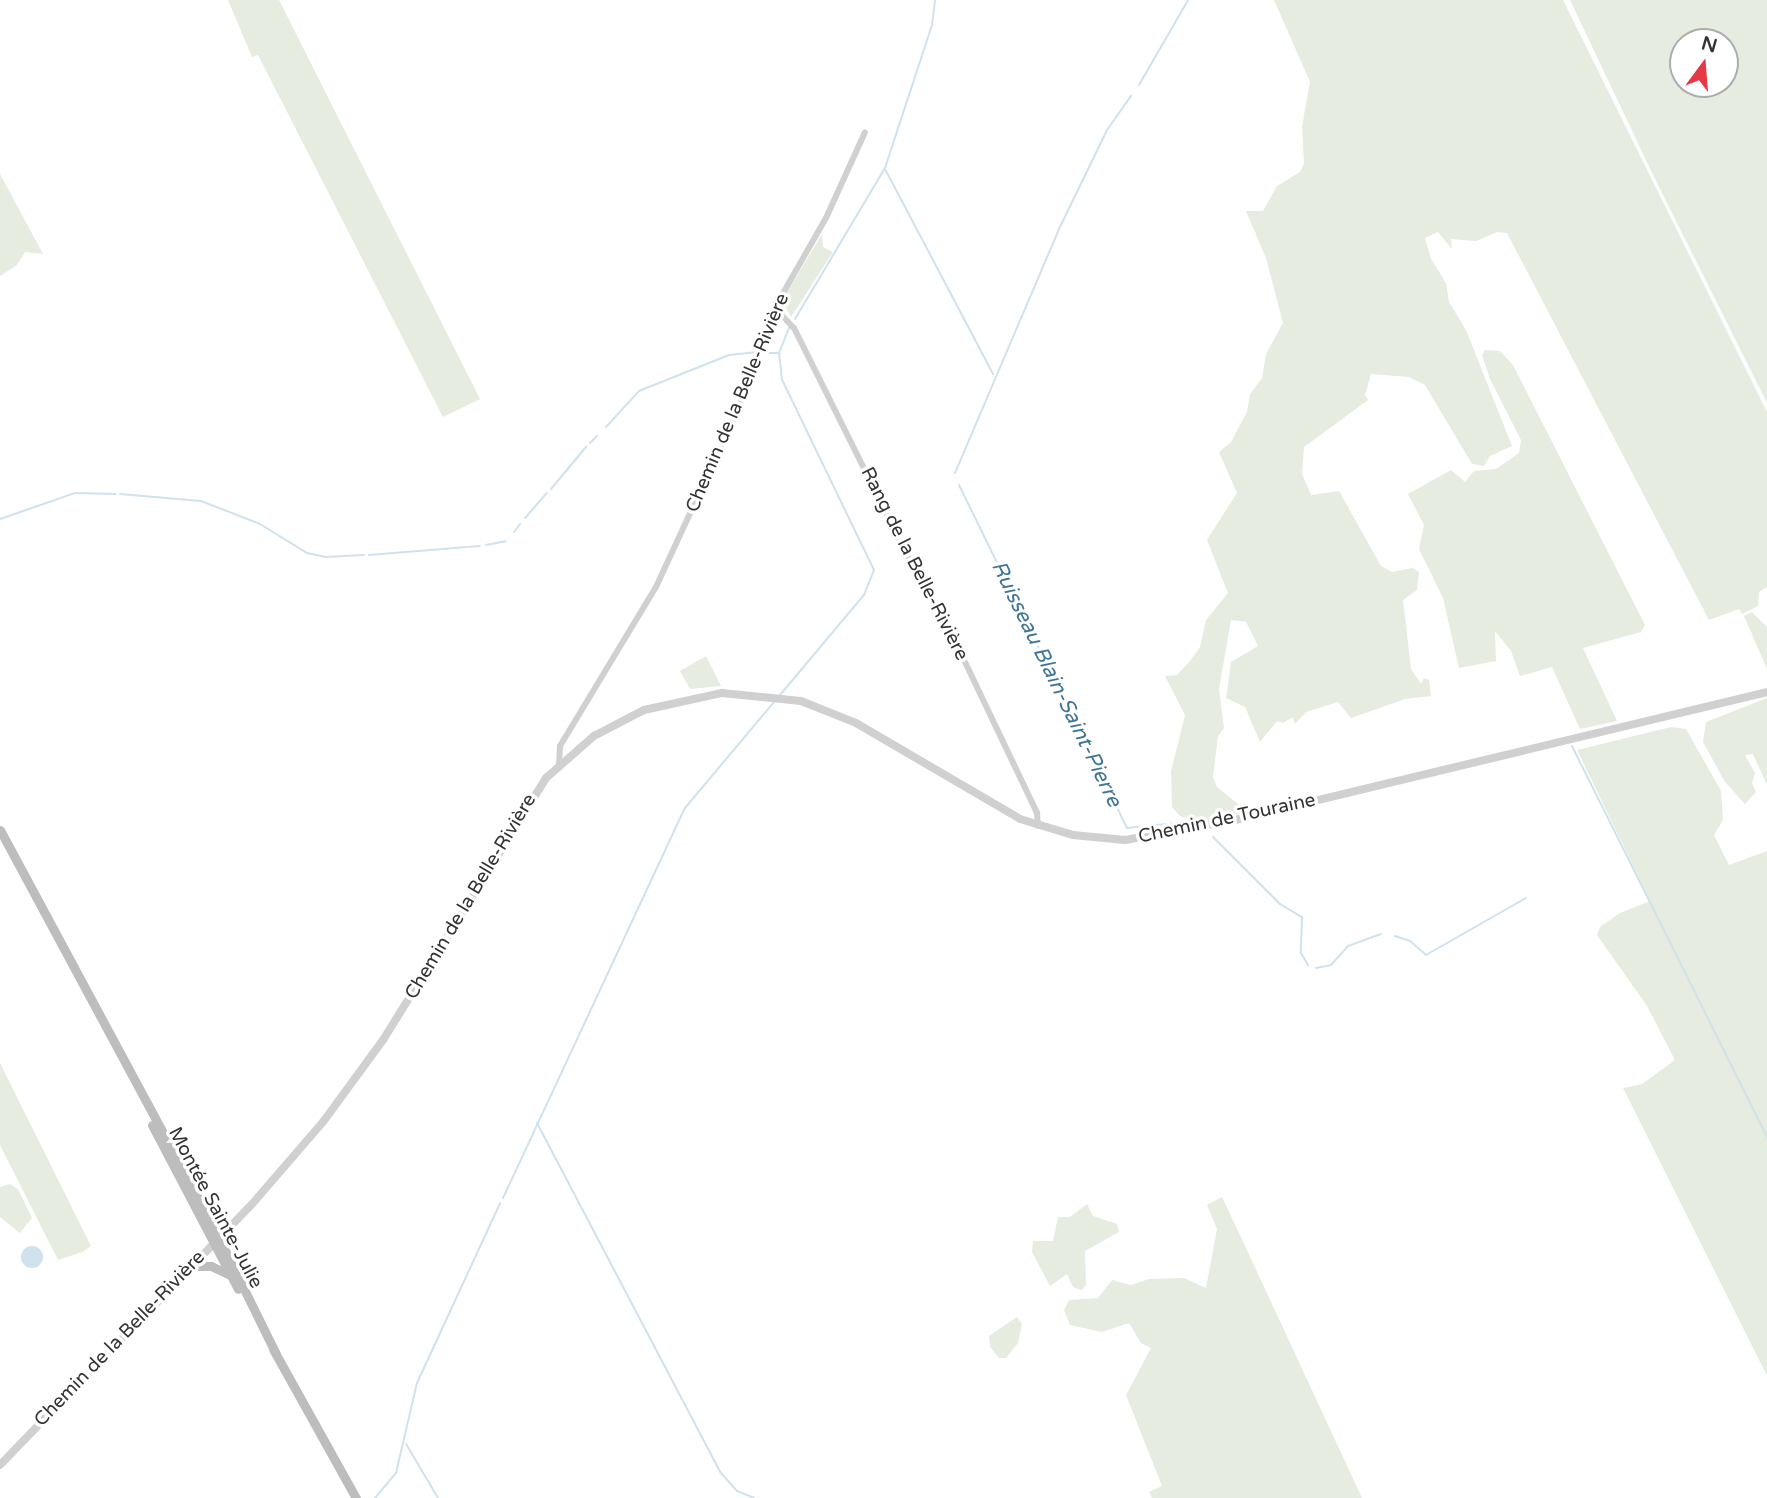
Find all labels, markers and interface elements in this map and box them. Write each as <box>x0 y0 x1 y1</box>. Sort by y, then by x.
north arrow <box>1669 28 1739 98</box>
text: N <box>1699 32 1720 57</box>
street label: Chemin de la Belle-Rivière <box>681 290 795 516</box>
street label: Rang de la Belle-Rivière <box>855 463 973 665</box>
water label: Ruisseau Blain-Saint-Pierre <box>985 557 1127 811</box>
street label: Chemin de Touraine <box>1136 789 1318 849</box>
street label: Chemin de la Belle-Rivière <box>401 790 541 1004</box>
street label: Montée Sainte-Julie <box>163 1123 267 1293</box>
street label: Chemin de la Belle-Rivière <box>30 1246 210 1432</box>

